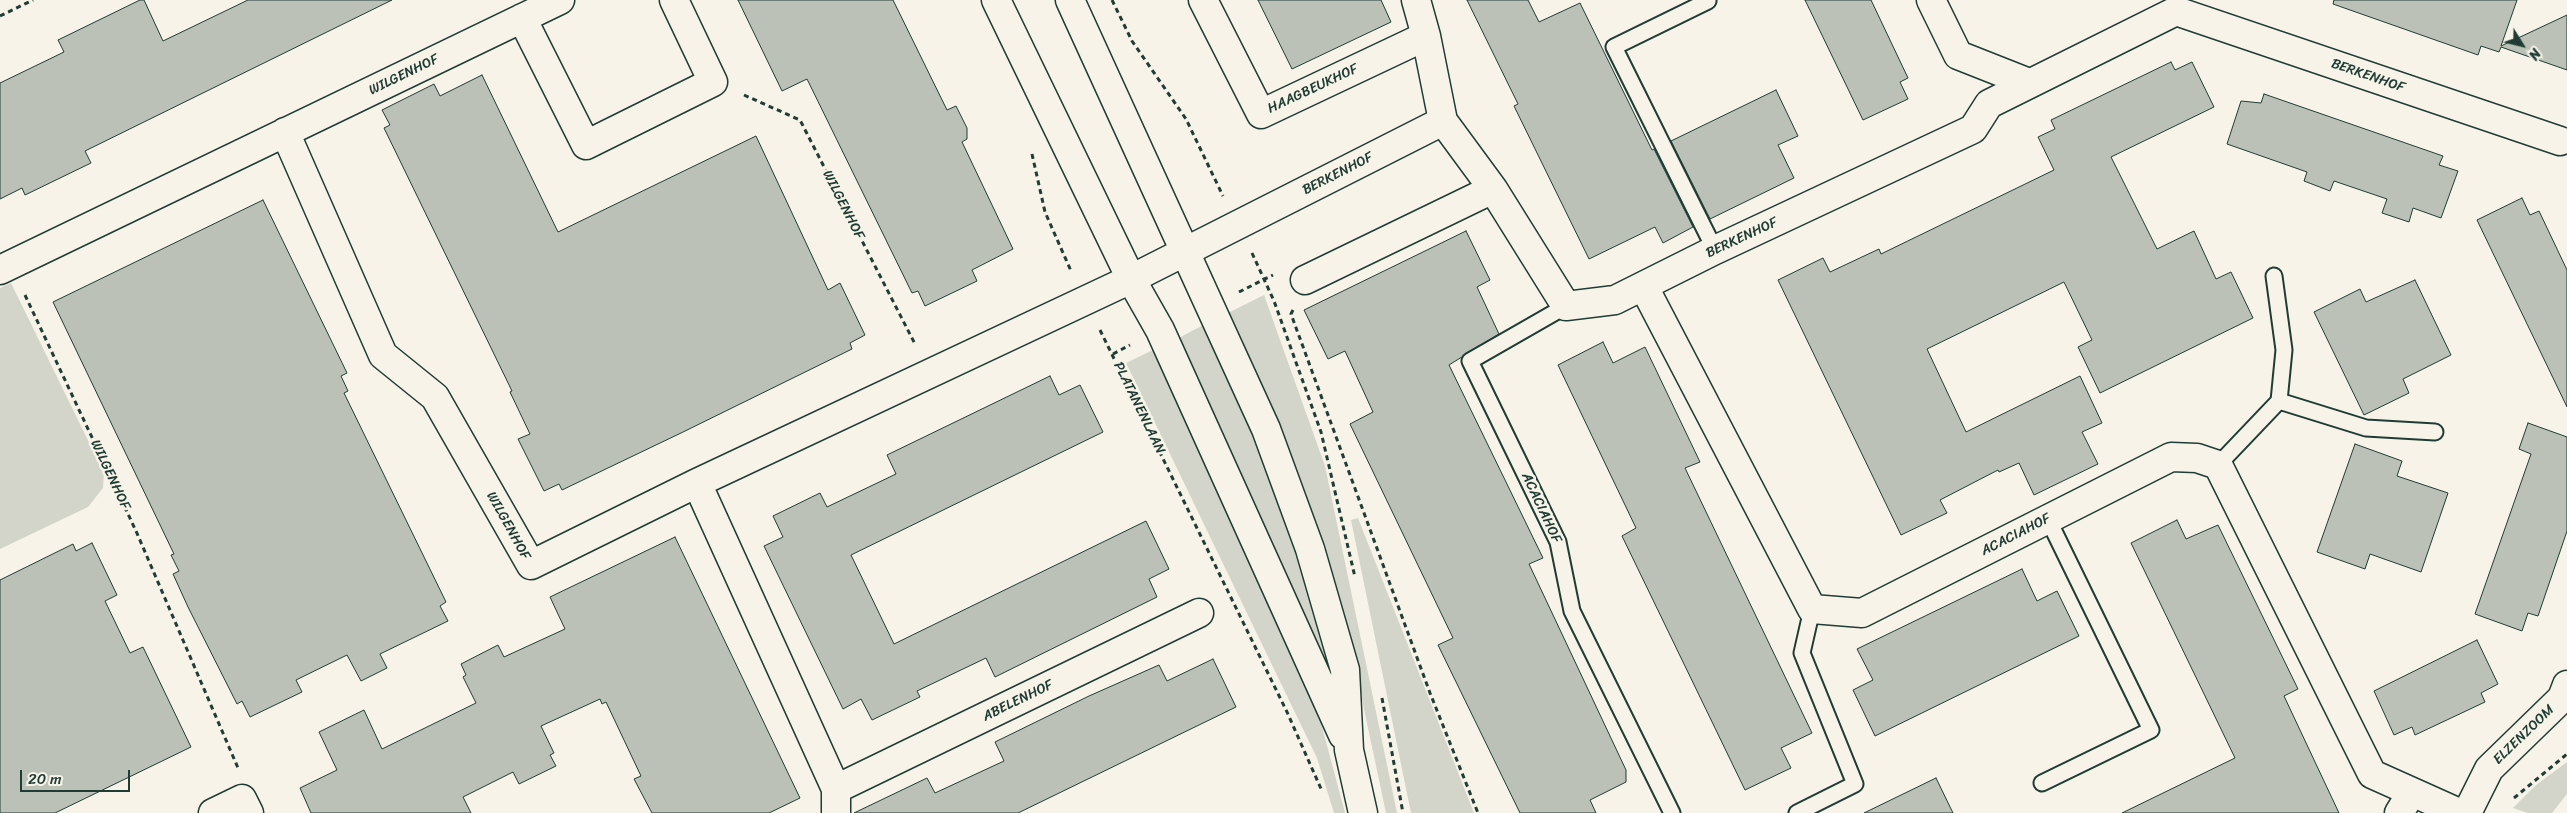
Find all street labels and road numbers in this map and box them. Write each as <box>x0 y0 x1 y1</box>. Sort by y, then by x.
street label: WILGENHOF <box>366 51 442 99</box>
street label: BERKENHOF <box>2329 56 2407 96</box>
street label: HAAGBEUKHOF <box>1265 61 1361 117</box>
street label: BERKENHOF <box>1300 149 1376 199</box>
street label: WILGENHOF <box>818 168 868 242</box>
street label: BERKENHOF <box>1704 214 1780 262</box>
street label: PLATANENLAAN <box>1109 359 1169 457</box>
street label: WILGENHOF <box>86 437 134 513</box>
street label: ACACIAHOF <box>1517 470 1565 546</box>
street label: WILGENHOF <box>482 489 534 563</box>
street label: ACACIAHOF <box>1978 510 2054 560</box>
street label: ABELENHOF <box>980 677 1056 725</box>
street label: ELZENZOOM <box>2490 702 2558 768</box>

